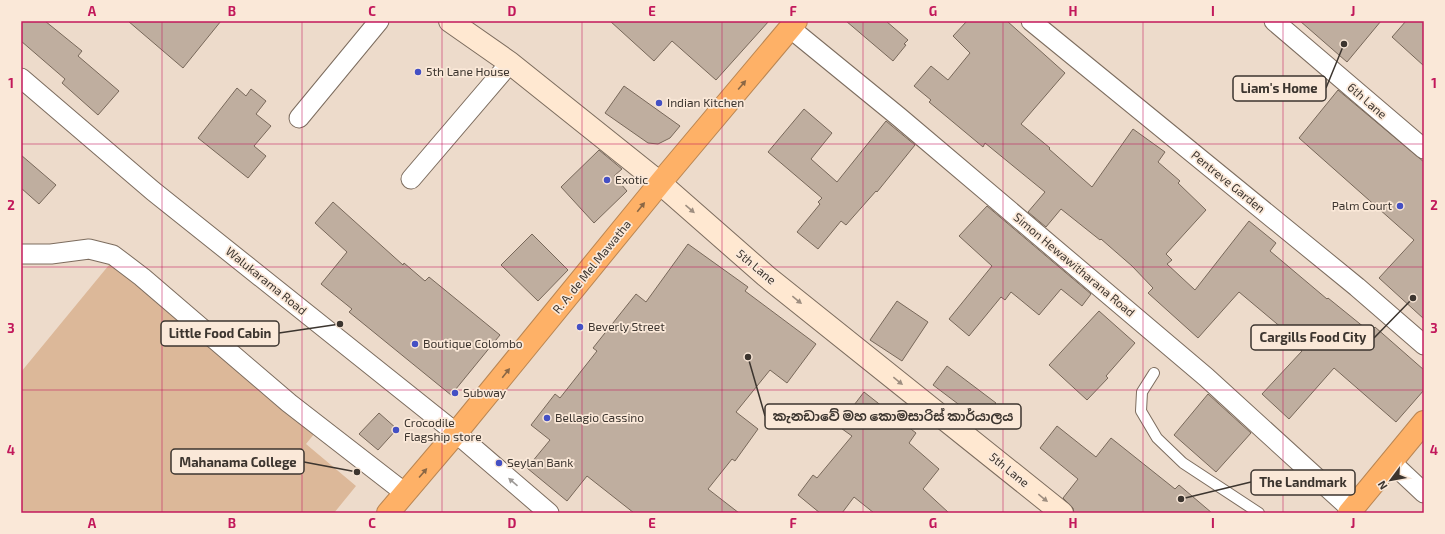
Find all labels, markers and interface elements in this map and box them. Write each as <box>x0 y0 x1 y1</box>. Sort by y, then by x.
text: A <box>88 3 97 19</box>
text: B <box>228 3 236 19</box>
text: C <box>368 3 376 19</box>
text: D <box>508 3 517 19</box>
text: E <box>648 3 656 19</box>
text: F <box>789 3 797 19</box>
text: G <box>929 3 937 19</box>
text: H <box>1069 3 1078 19</box>
text: I <box>1211 3 1215 19</box>
text: J <box>1351 3 1355 19</box>
place label: 5th Lane House <box>426 64 510 78</box>
marker: 5th Lane House <box>413 67 423 77</box>
text: 1 <box>8 75 14 91</box>
text: 1 <box>1431 75 1437 91</box>
callout: Liam's Home <box>1233 76 1326 101</box>
street label: 6th Lane <box>1345 79 1390 121</box>
one-way arrow <box>738 80 746 91</box>
text: Liam's Home <box>1240 80 1318 96</box>
place label: Indian Kitchen <box>667 95 744 109</box>
marker: Indian Kitchen <box>654 98 664 108</box>
street label: Pentreve Garden <box>1189 147 1268 215</box>
place label: Exotic <box>615 172 648 186</box>
marker: Exotic <box>602 175 612 185</box>
text: 2 <box>7 197 15 213</box>
text: 2 <box>1430 197 1438 213</box>
place label: Palm Court <box>1332 198 1392 212</box>
one-way arrow <box>637 201 645 212</box>
marker: Palm Court <box>1395 201 1405 211</box>
one-way arrow <box>685 204 694 213</box>
street label: Simon Hewawitharana Road <box>1011 209 1138 319</box>
street label: R. A. de Mel Mawatha <box>549 217 633 316</box>
street label: Walukarama Road <box>223 243 310 317</box>
street label: 5th Lane <box>734 246 779 287</box>
one-way arrow <box>791 296 802 305</box>
place label: Beverly Street <box>588 319 665 333</box>
text: 3 <box>7 320 15 336</box>
text: 3 <box>1430 320 1438 336</box>
callout: Little Food Cabin <box>161 321 279 346</box>
marker: Beverly Street <box>575 322 585 332</box>
text: Little Food Cabin <box>169 325 272 341</box>
callout: Cargills Food City <box>1251 325 1374 350</box>
text: Cargills Food City <box>1260 329 1367 345</box>
place label: Boutique Colombo <box>423 336 523 350</box>
marker: Boutique Colombo <box>410 339 420 349</box>
one-way arrow <box>501 367 510 378</box>
one-way arrow <box>893 377 904 386</box>
place label: Subway <box>463 385 507 399</box>
marker: Subway <box>450 388 460 398</box>
callout: කැනඩාවේ මහ කොමසාරිස් කාර්යාලය <box>765 404 1021 429</box>
text: කැනඩාවේ මහ කොමසාරිස් කාර්යාලය <box>773 408 1013 425</box>
place label: Bellagio Cassino <box>555 410 644 424</box>
marker: Bellagio Cassino <box>542 413 552 423</box>
place label: Crocodile Flagship store <box>404 415 482 443</box>
marker: Crocodile Flagship store <box>391 425 401 435</box>
text: 4 <box>7 442 15 458</box>
text: 4 <box>1430 442 1438 458</box>
callout: Mahanama College <box>171 449 304 474</box>
street label: 5th Lane <box>987 449 1032 489</box>
text: Mahanama College <box>179 454 297 470</box>
place label: Seylan Bank <box>507 455 573 469</box>
marker: Seylan Bank <box>494 458 504 468</box>
north arrow <box>1371 460 1411 500</box>
one-way arrow <box>418 467 427 478</box>
callout: The Landmark <box>1251 470 1355 495</box>
text: The Landmark <box>1259 474 1347 490</box>
one-way arrow <box>508 478 518 487</box>
text: N <box>1374 479 1390 492</box>
one-way arrow <box>1038 493 1049 502</box>
text: A <box>88 515 97 531</box>
text: B <box>228 515 236 531</box>
text: C <box>368 515 376 531</box>
text: D <box>508 515 517 531</box>
text: E <box>648 515 656 531</box>
text: F <box>789 515 797 531</box>
text: G <box>929 515 937 531</box>
text: H <box>1069 515 1078 531</box>
text: I <box>1211 515 1215 531</box>
text: J <box>1351 515 1355 531</box>

